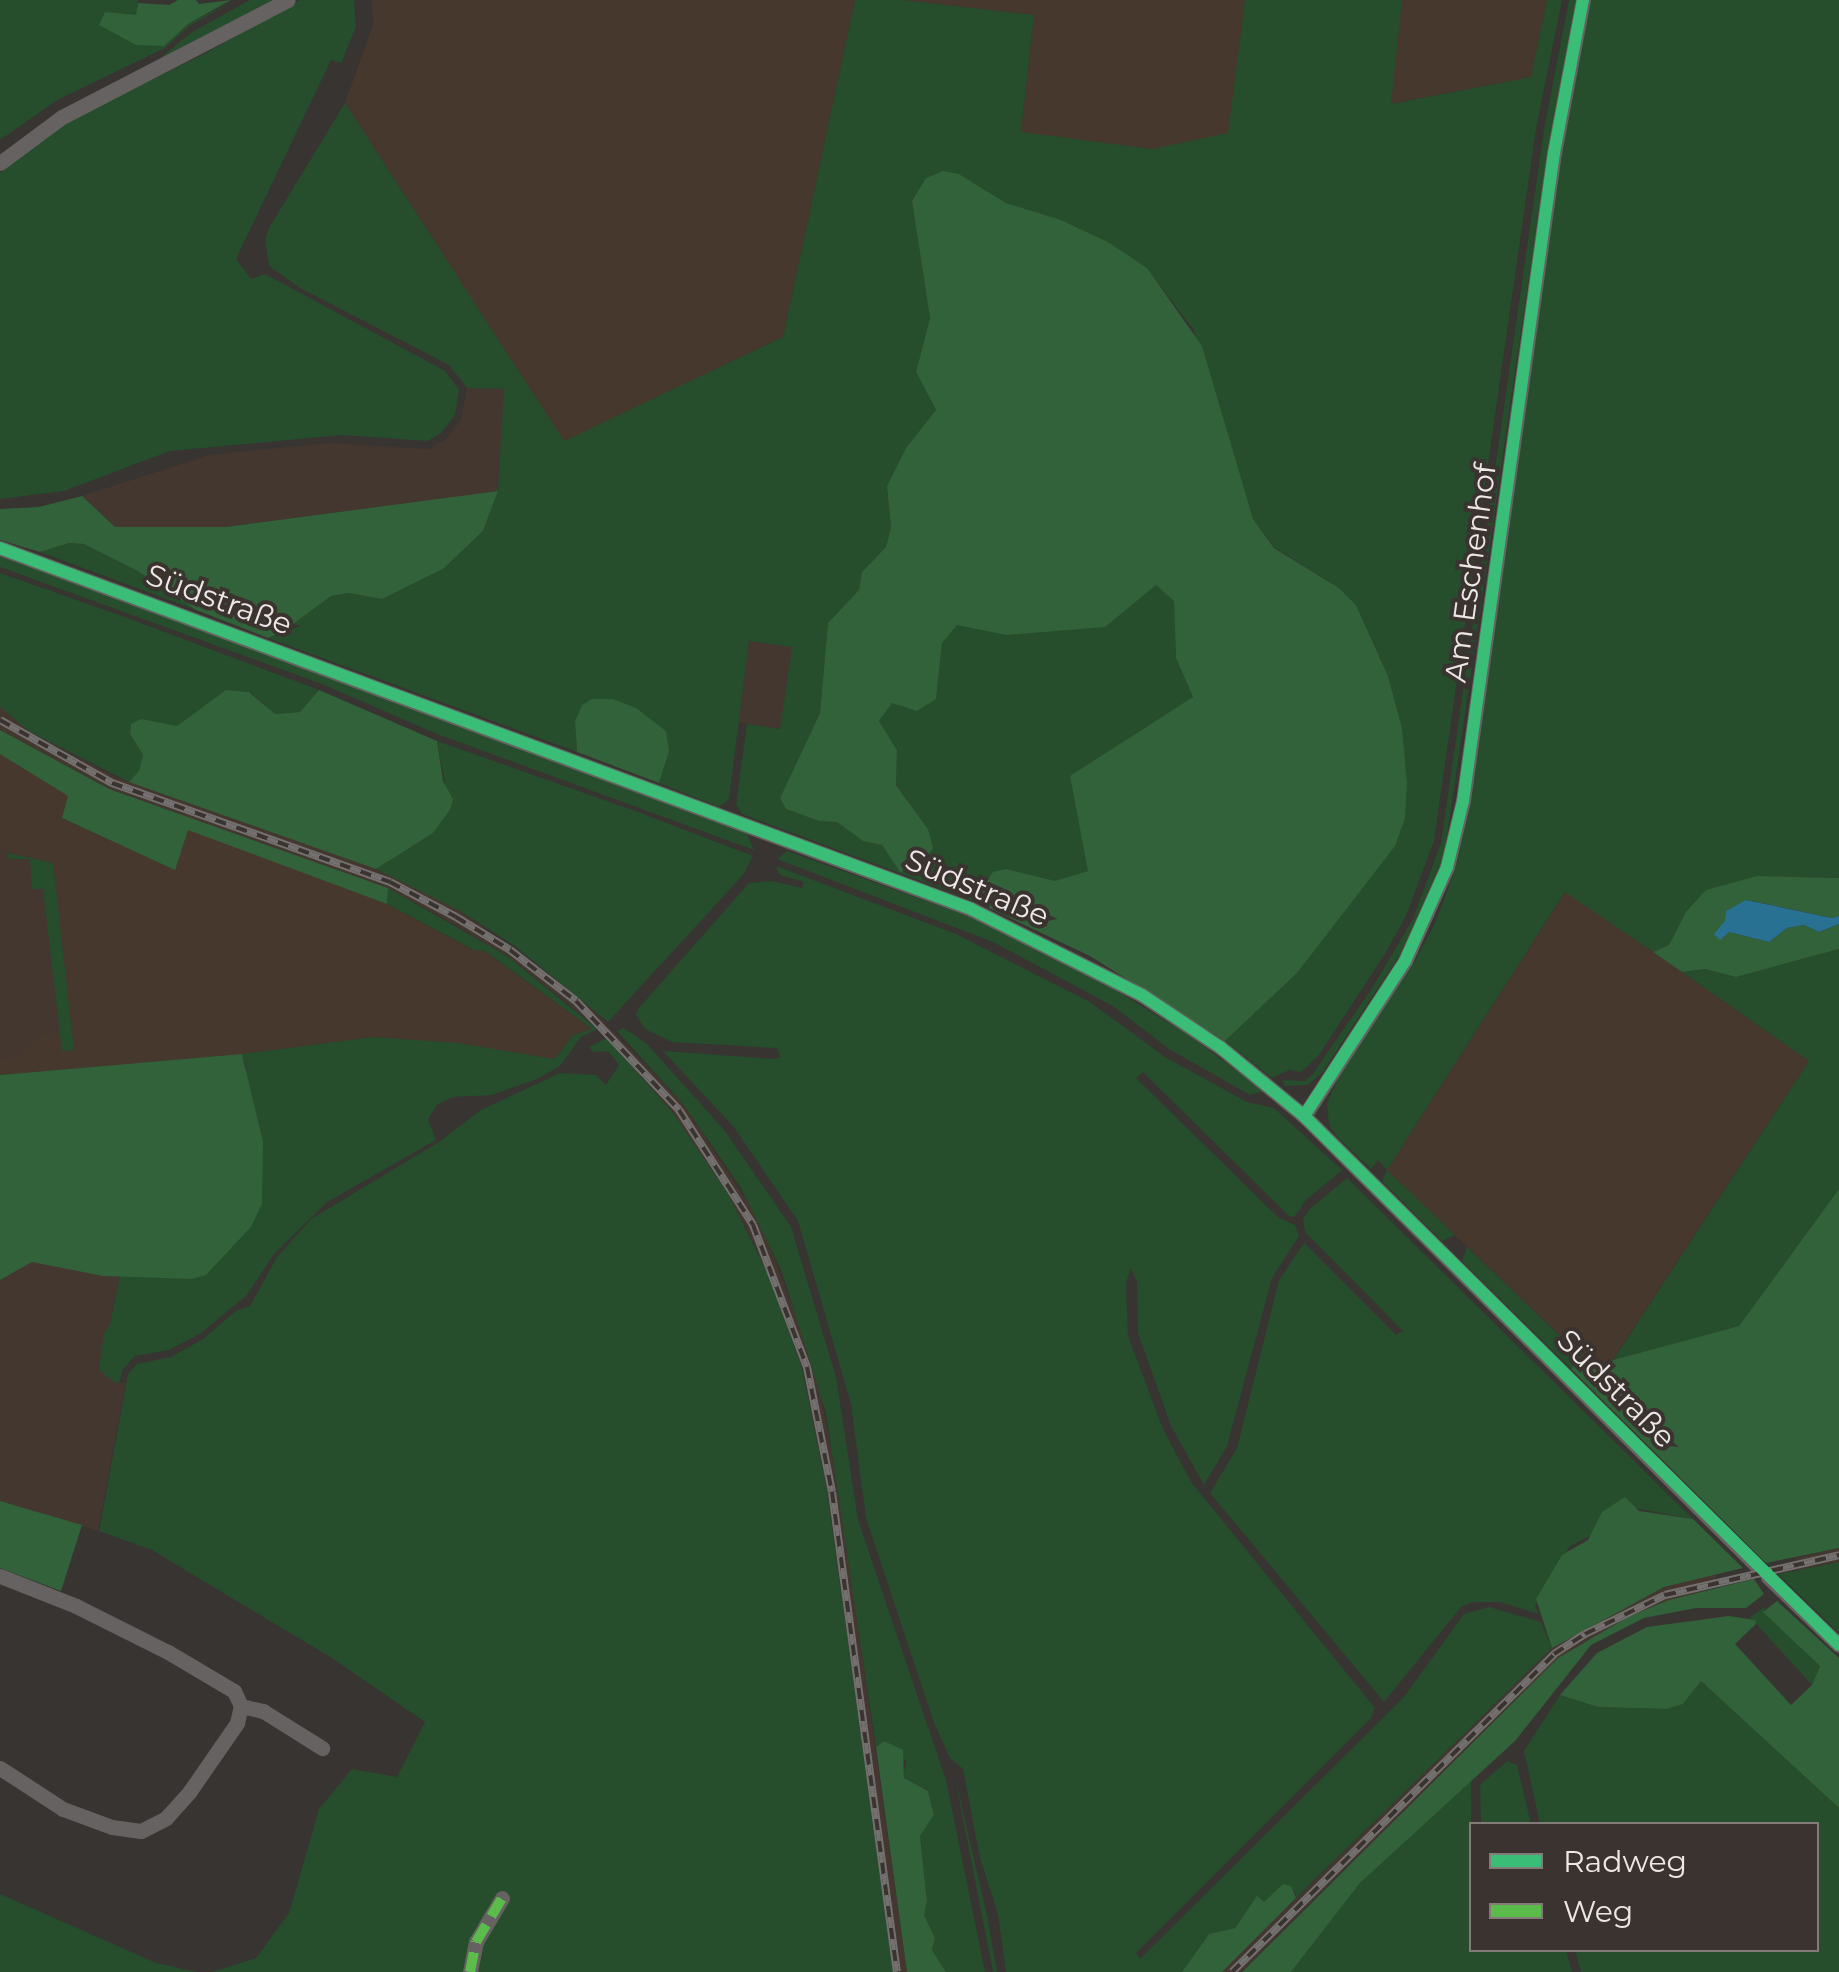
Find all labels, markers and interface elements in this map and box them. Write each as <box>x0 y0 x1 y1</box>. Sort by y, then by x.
street label: Am Eschenhof <box>1438 461 1504 685</box>
street label: Südstraße <box>141 557 297 643</box>
street label: Südstraße <box>900 842 1054 934</box>
street label: Südstraße <box>1549 1322 1683 1456</box>
legend <box>1469 1822 1819 1952</box>
text: Radweg <box>1563 1843 1687 1880</box>
text: Weg <box>1563 1893 1633 1930</box>

